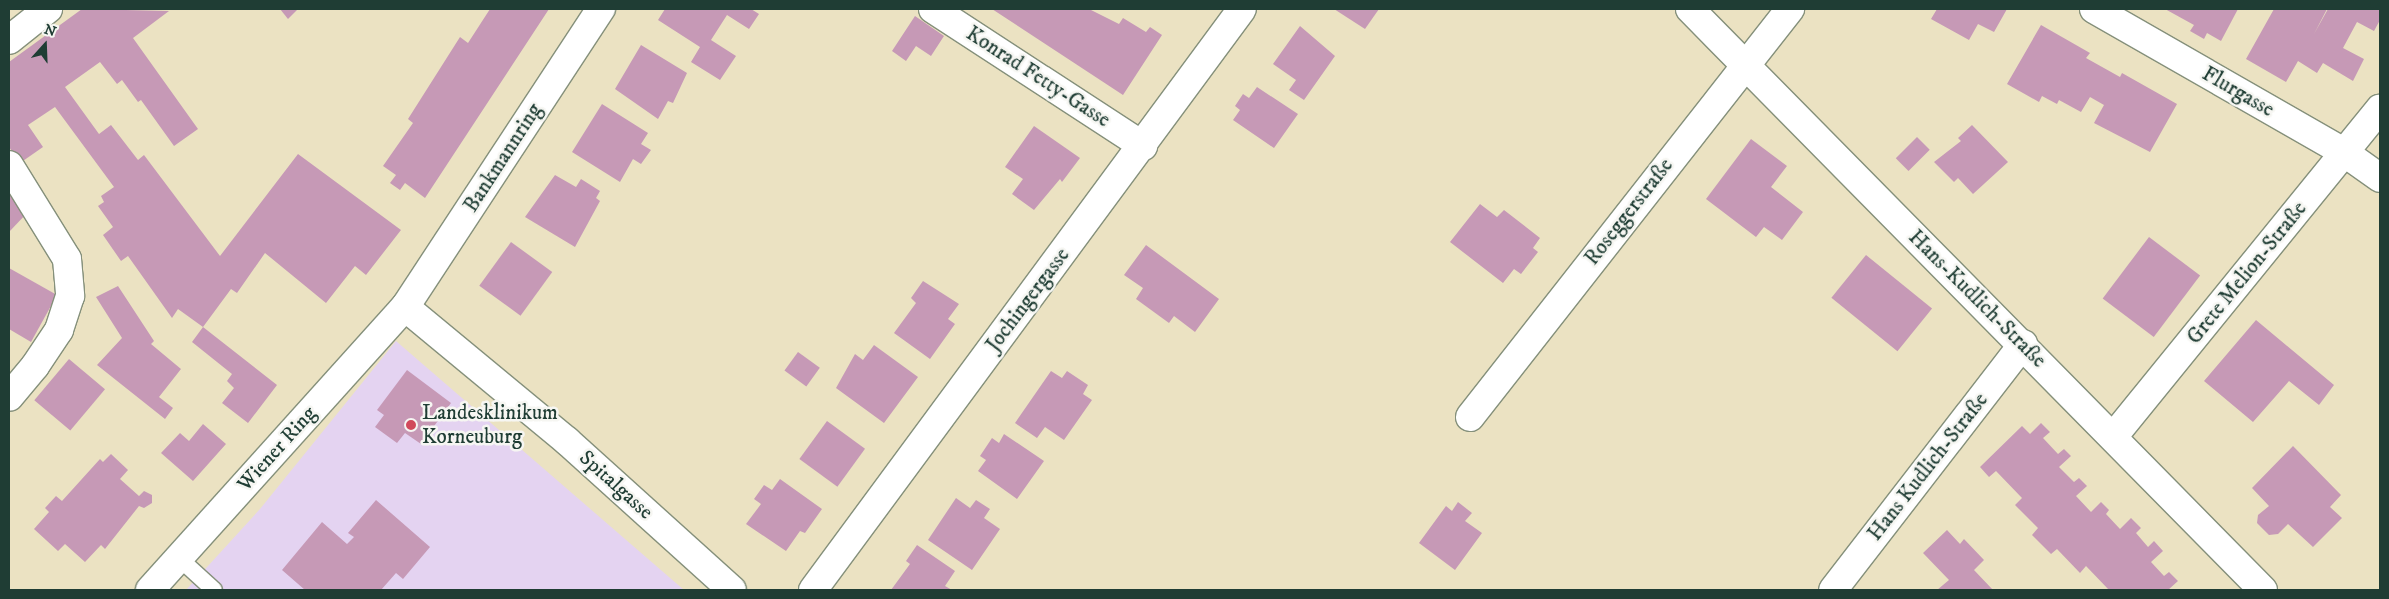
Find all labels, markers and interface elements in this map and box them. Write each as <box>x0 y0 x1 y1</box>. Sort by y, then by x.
north arrow <box>20 20 70 70</box>
text: N <box>42 20 59 41</box>
street label: Konrad Fetty-Gasse <box>961 21 1115 133</box>
street label: Flurgasse <box>2198 61 2278 123</box>
street label: Bankmannring <box>458 99 548 217</box>
street label: Roseggerstraße <box>1579 154 1679 270</box>
street label: Grete Melion-Straße <box>2182 197 2312 349</box>
street label: Hans-Kudlich-Straße <box>1903 225 2051 373</box>
street label: Jochingergasse <box>981 243 1075 357</box>
street label: Hans Kudlich-Straße <box>1863 388 1993 546</box>
place label: Landesklinikum Korneuburg <box>422 400 558 450</box>
street label: Wiener Ring <box>232 401 322 497</box>
marker: Landesklinikum Korneuburg <box>404 418 418 432</box>
street label: Spitalgasse <box>574 445 658 525</box>

